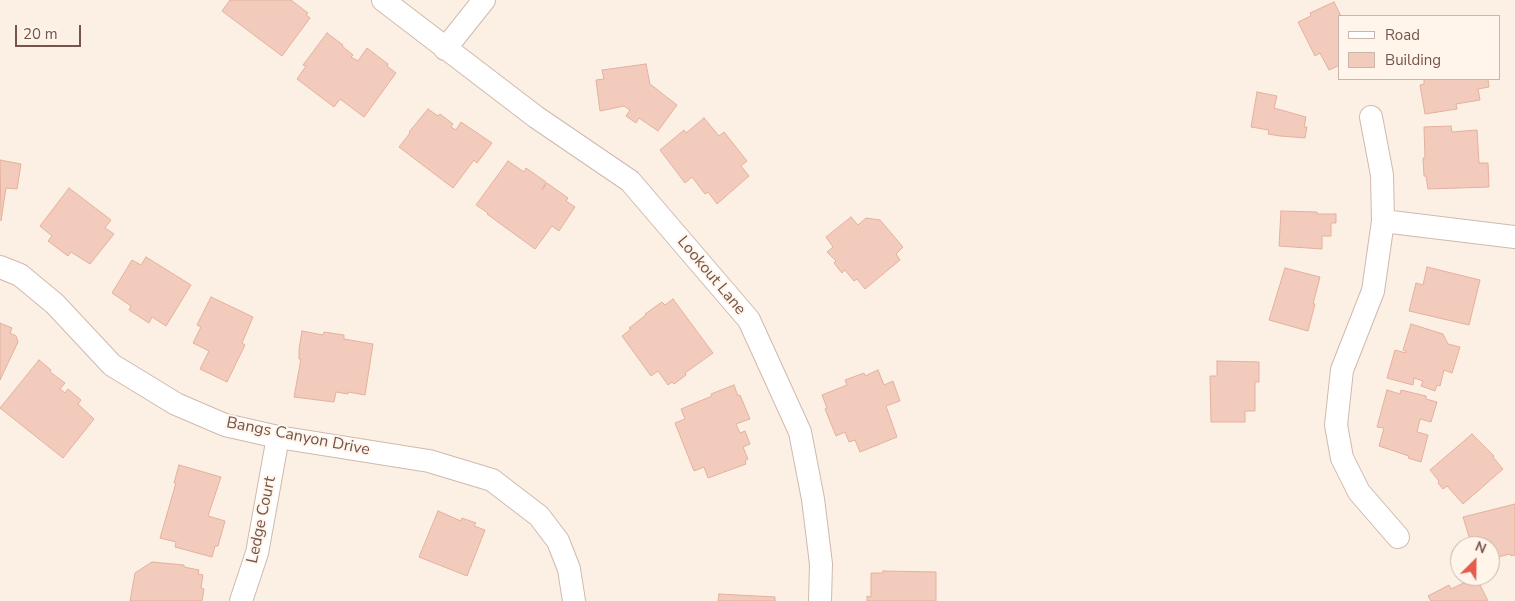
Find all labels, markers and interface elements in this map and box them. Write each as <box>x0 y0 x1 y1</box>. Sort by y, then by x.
scale bar <box>18 15 84 47</box>
legend <box>1338 15 1500 80</box>
text: 20 m <box>23 24 58 44</box>
text: Road <box>1385 25 1420 45</box>
text: Building <box>1385 50 1441 70</box>
street label: Lookout Lane <box>673 233 749 319</box>
street label: Bangs Canyon Drive <box>225 414 371 460</box>
street label: Ledge Court <box>243 475 281 565</box>
north arrow <box>1450 536 1500 586</box>
text: N <box>1472 537 1489 558</box>

